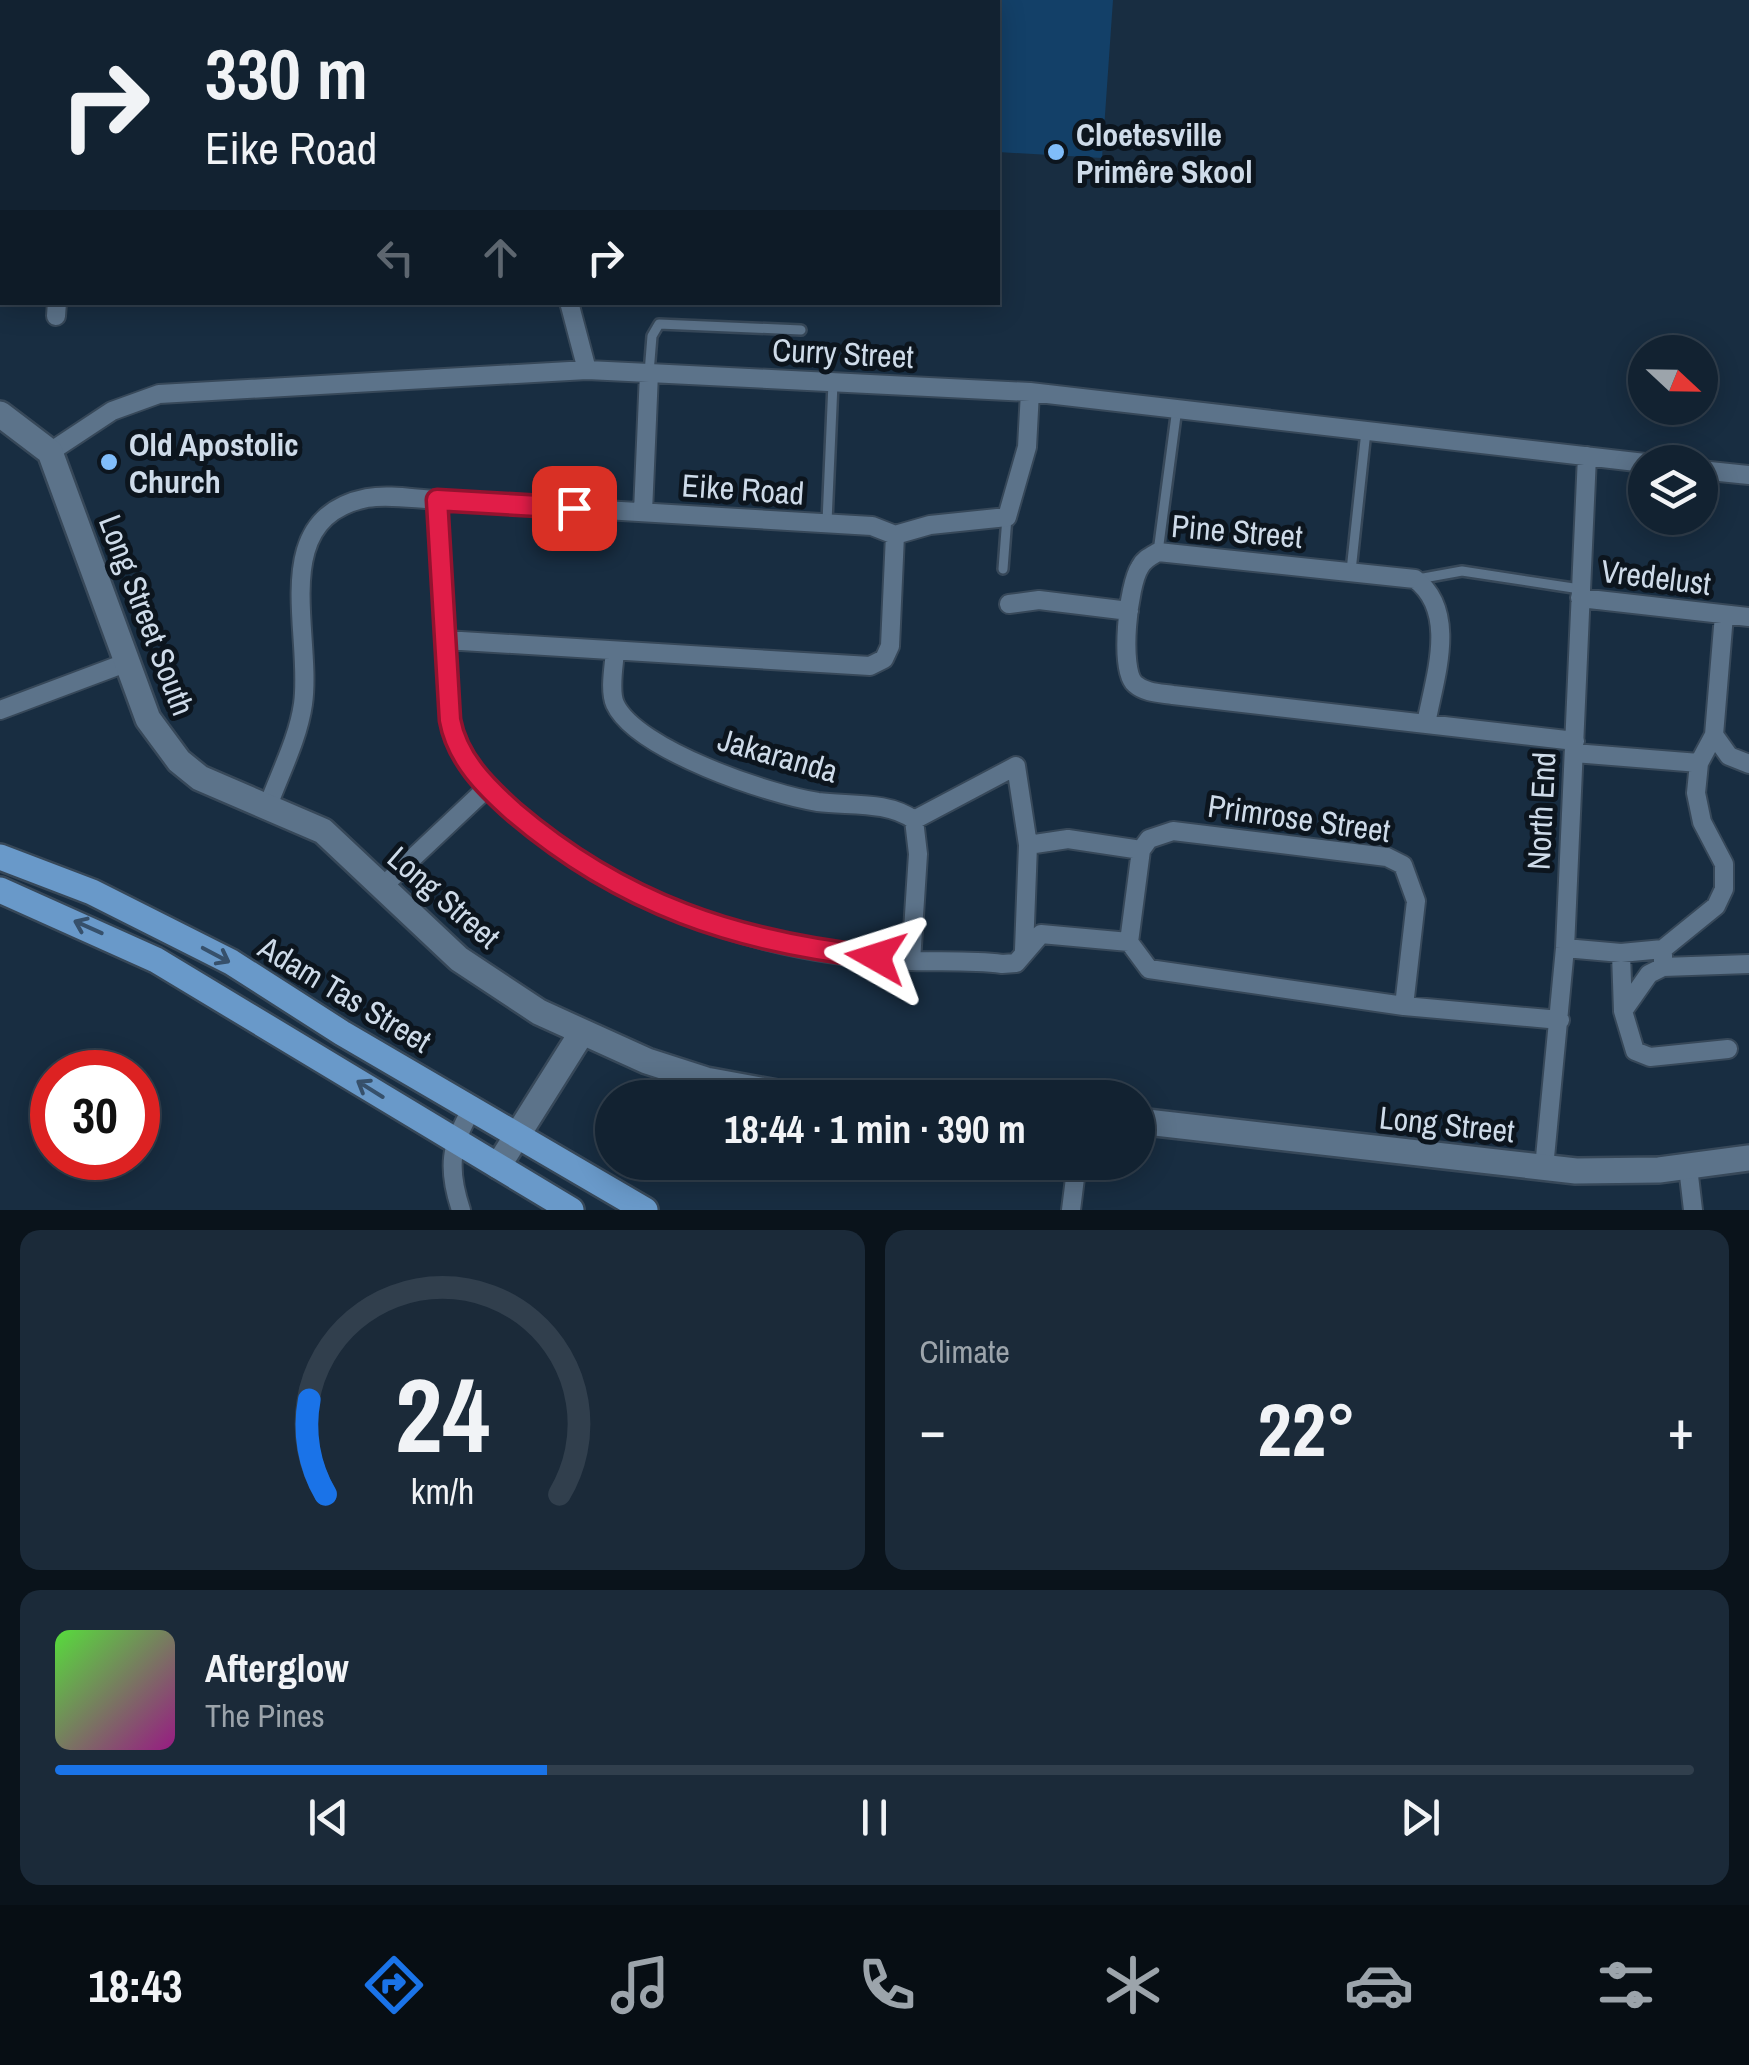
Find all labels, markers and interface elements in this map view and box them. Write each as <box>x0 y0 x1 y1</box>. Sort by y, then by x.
text: 330 m <box>205 27 368 121</box>
icon: right <box>40 40 170 170</box>
place label: Cloetesville Primêre Skool <box>1076 113 1252 193</box>
text: Eike Road <box>205 117 377 178</box>
marker: Cloetesville Primêre Skool <box>1045 141 1067 163</box>
icon: left <box>368 230 423 285</box>
icon: ahead <box>473 230 528 285</box>
icon: right <box>578 230 633 285</box>
street label: Curry Street <box>771 328 915 378</box>
north arrow <box>1628 335 1718 425</box>
map controls <box>1628 335 1718 535</box>
place label: Old Apostolic Church <box>129 423 299 503</box>
button: layers <box>1628 445 1718 535</box>
marker: Old Apostolic Church <box>98 451 120 473</box>
street label: Eike Road <box>680 463 806 515</box>
pin <box>532 466 617 551</box>
icon: arrive <box>547 481 602 536</box>
street label: Pine Street <box>1170 504 1304 558</box>
street label: Long Street South <box>89 509 205 721</box>
street label: Vredelust <box>1599 549 1713 605</box>
street label: Jakaranda <box>713 717 843 793</box>
street label: North End <box>1516 751 1566 871</box>
street label: Primrose Street <box>1205 784 1393 852</box>
street label: Long Street <box>379 836 509 958</box>
position arrow <box>824 905 928 1009</box>
one-way arrow <box>74 916 104 935</box>
street label: Adam Tas Street <box>250 925 439 1062</box>
one-way arrow <box>201 945 231 965</box>
speed limit sign: 30 <box>30 1050 160 1180</box>
one-way arrow <box>356 1079 385 1099</box>
street label: Long Street <box>1377 1096 1517 1152</box>
text: 18:44 · 1 min · 390 m <box>724 1104 1026 1155</box>
text: Climate <box>920 1330 1010 1373</box>
text: 24 <box>395 1344 490 1484</box>
text: 22° <box>1258 1378 1356 1479</box>
text: − <box>920 1392 946 1466</box>
text: + <box>1668 1392 1694 1466</box>
text: km/h <box>410 1467 474 1515</box>
text: Afterglow <box>205 1643 349 1694</box>
text: The Pines <box>205 1694 325 1737</box>
icon: previous <box>301 1790 356 1845</box>
icon: pause <box>847 1790 902 1845</box>
icon: next <box>1393 1790 1448 1845</box>
icon: directions <box>359 1950 429 2020</box>
icon: music <box>605 1950 675 2020</box>
icon: phone <box>852 1950 922 2020</box>
icon: climate <box>1098 1950 1168 2020</box>
icon: car <box>1344 1950 1414 2020</box>
icon: filters <box>1591 1950 1661 2020</box>
text: 18:43 <box>88 1955 183 2016</box>

